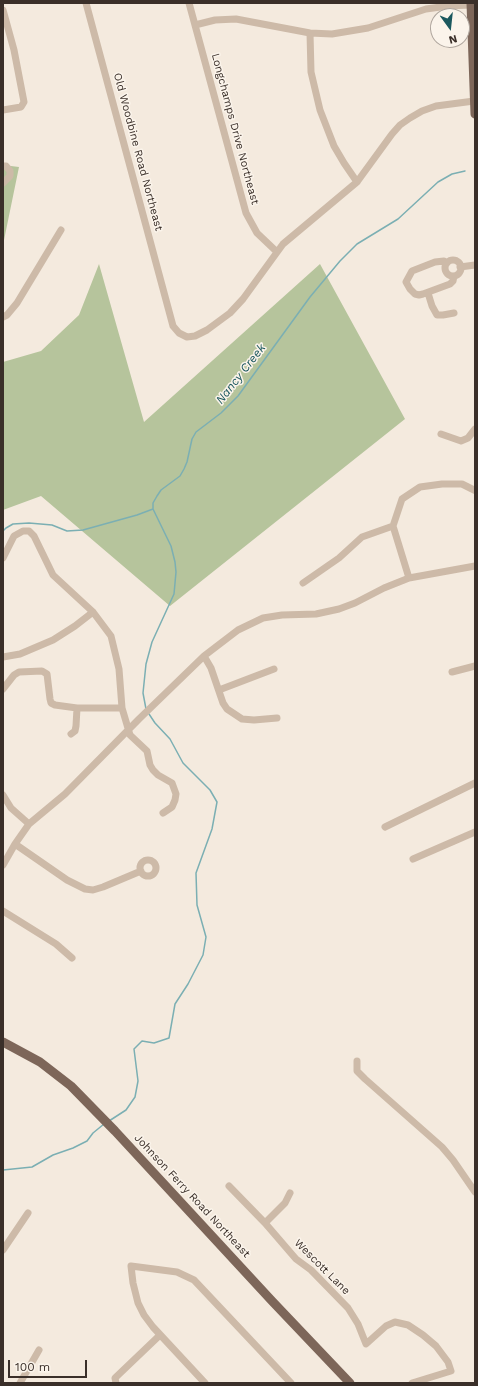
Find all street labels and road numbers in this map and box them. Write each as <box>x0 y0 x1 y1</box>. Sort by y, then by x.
street label: Longchamps Drive Northeast <box>208 52 262 206</box>
street label: Old Woodbine Road Northeast <box>111 72 165 232</box>
street label: Johnson Ferry Road Northeast <box>131 1132 253 1260</box>
street label: Wescott Lane <box>291 1236 353 1298</box>

